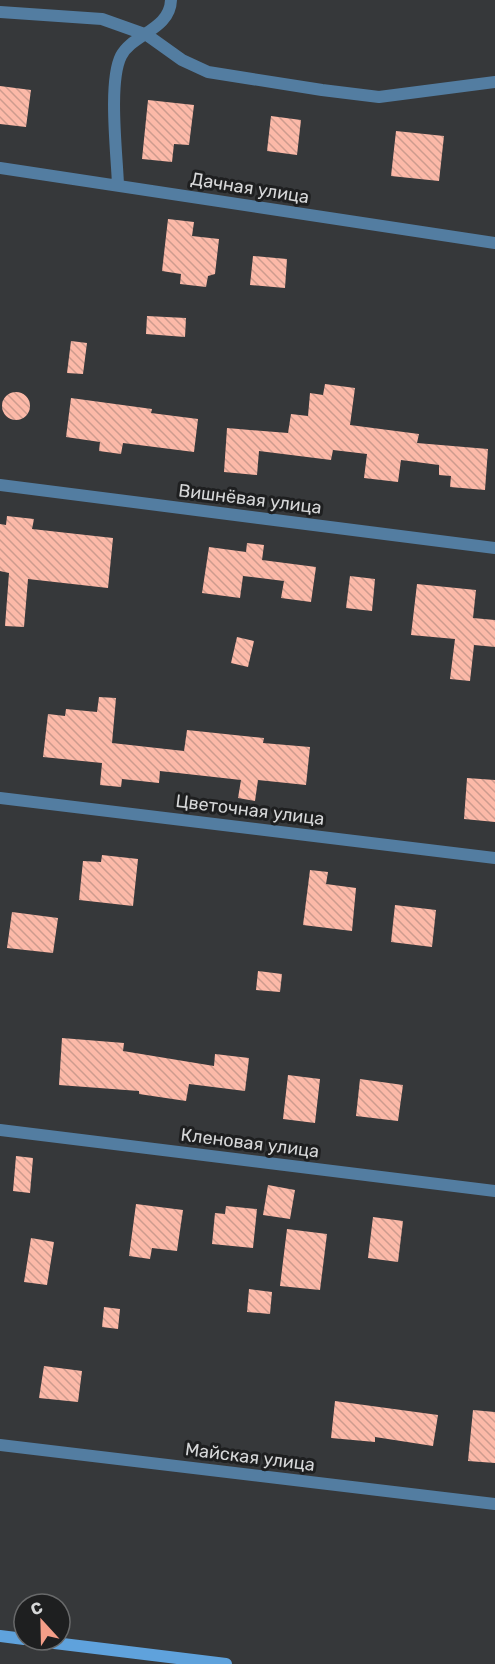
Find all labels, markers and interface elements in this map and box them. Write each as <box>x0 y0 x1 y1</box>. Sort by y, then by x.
street label: Дачная улица <box>189 168 311 208</box>
street label: Вишнёвая улица <box>177 479 323 519</box>
street label: Цветочная улица <box>174 790 326 830</box>
street label: Кленовая улица <box>179 1124 321 1162</box>
street label: Майская улица <box>184 1438 316 1476</box>
north arrow <box>12 1592 72 1652</box>
text: С <box>28 1598 45 1619</box>

